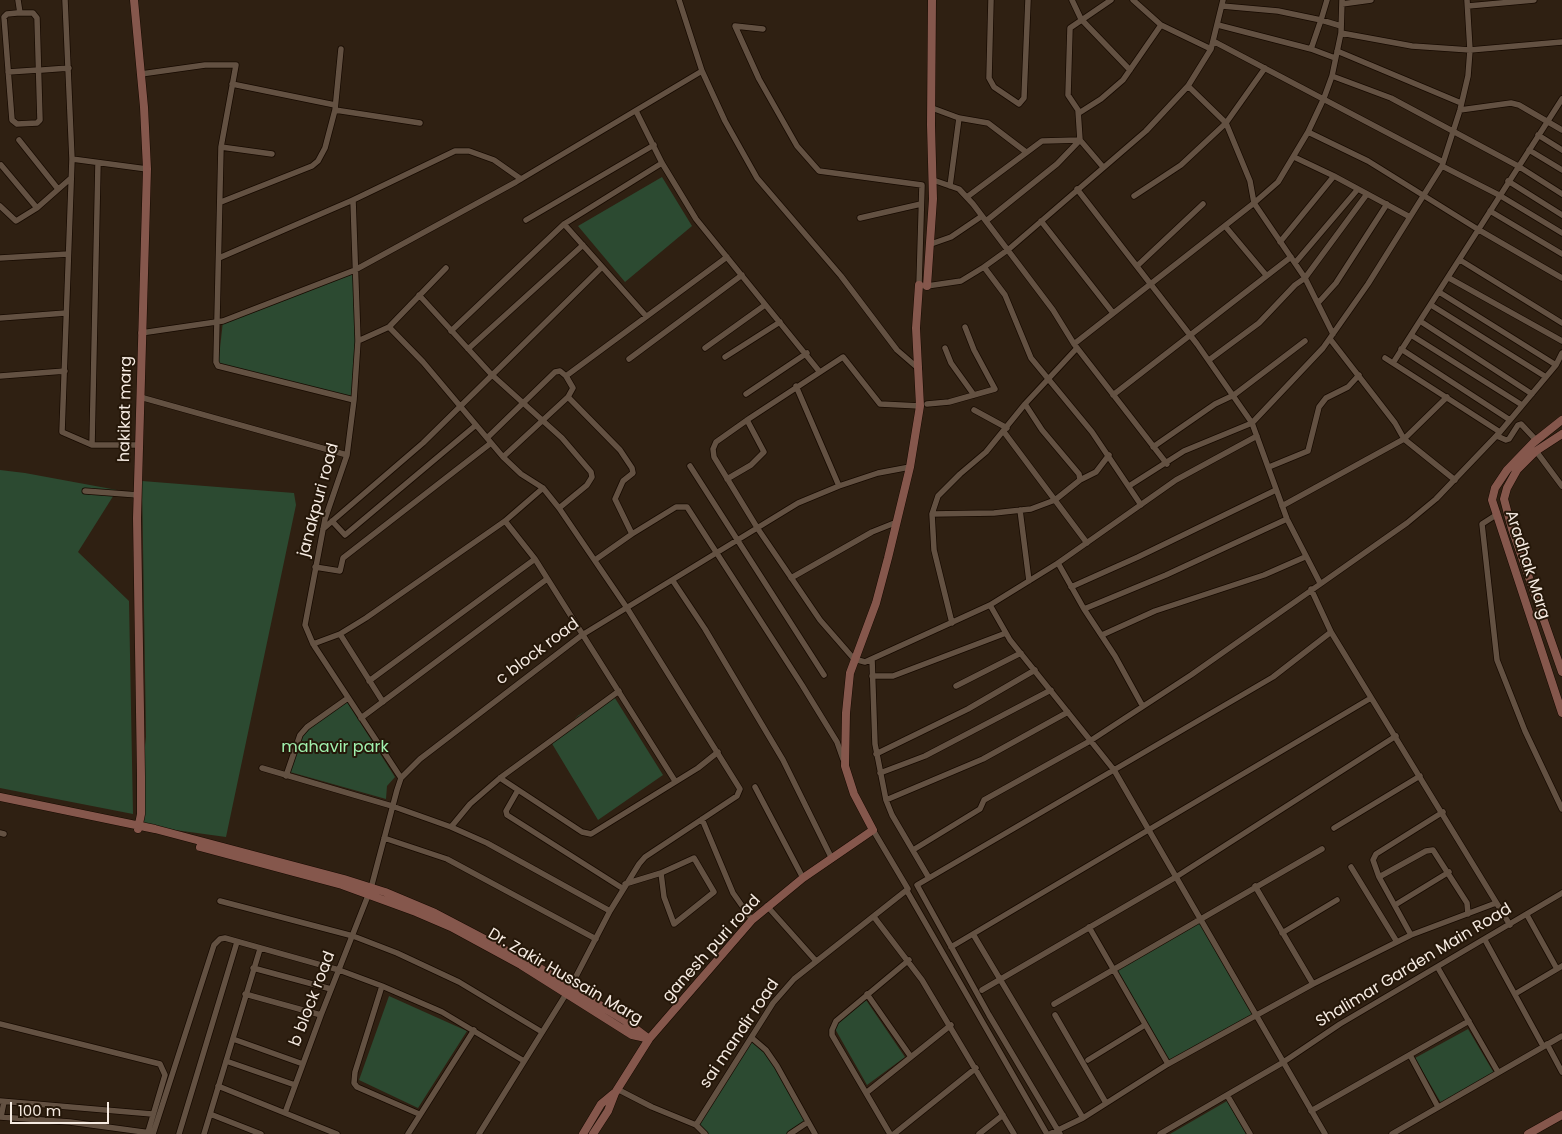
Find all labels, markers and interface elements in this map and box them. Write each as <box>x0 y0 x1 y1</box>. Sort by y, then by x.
street label: hakikat marg <box>115 356 137 462</box>
street label: janakpuri road <box>295 441 343 559</box>
street label: Aradhak Marg <box>1500 508 1554 622</box>
street label: c block road <box>493 615 583 689</box>
park label: mahavir park <box>281 738 389 758</box>
street label: ganesh puri road <box>659 891 765 1007</box>
street label: Shalimar Garden Main Road <box>1313 900 1515 1032</box>
street label: Dr. Zakir Hussain Marg <box>484 925 646 1029</box>
street label: b block road <box>286 949 340 1049</box>
street label: sai mandir road <box>696 976 784 1092</box>
scale bar <box>12 1092 111 1124</box>
text: 100 m <box>18 1100 61 1121</box>

